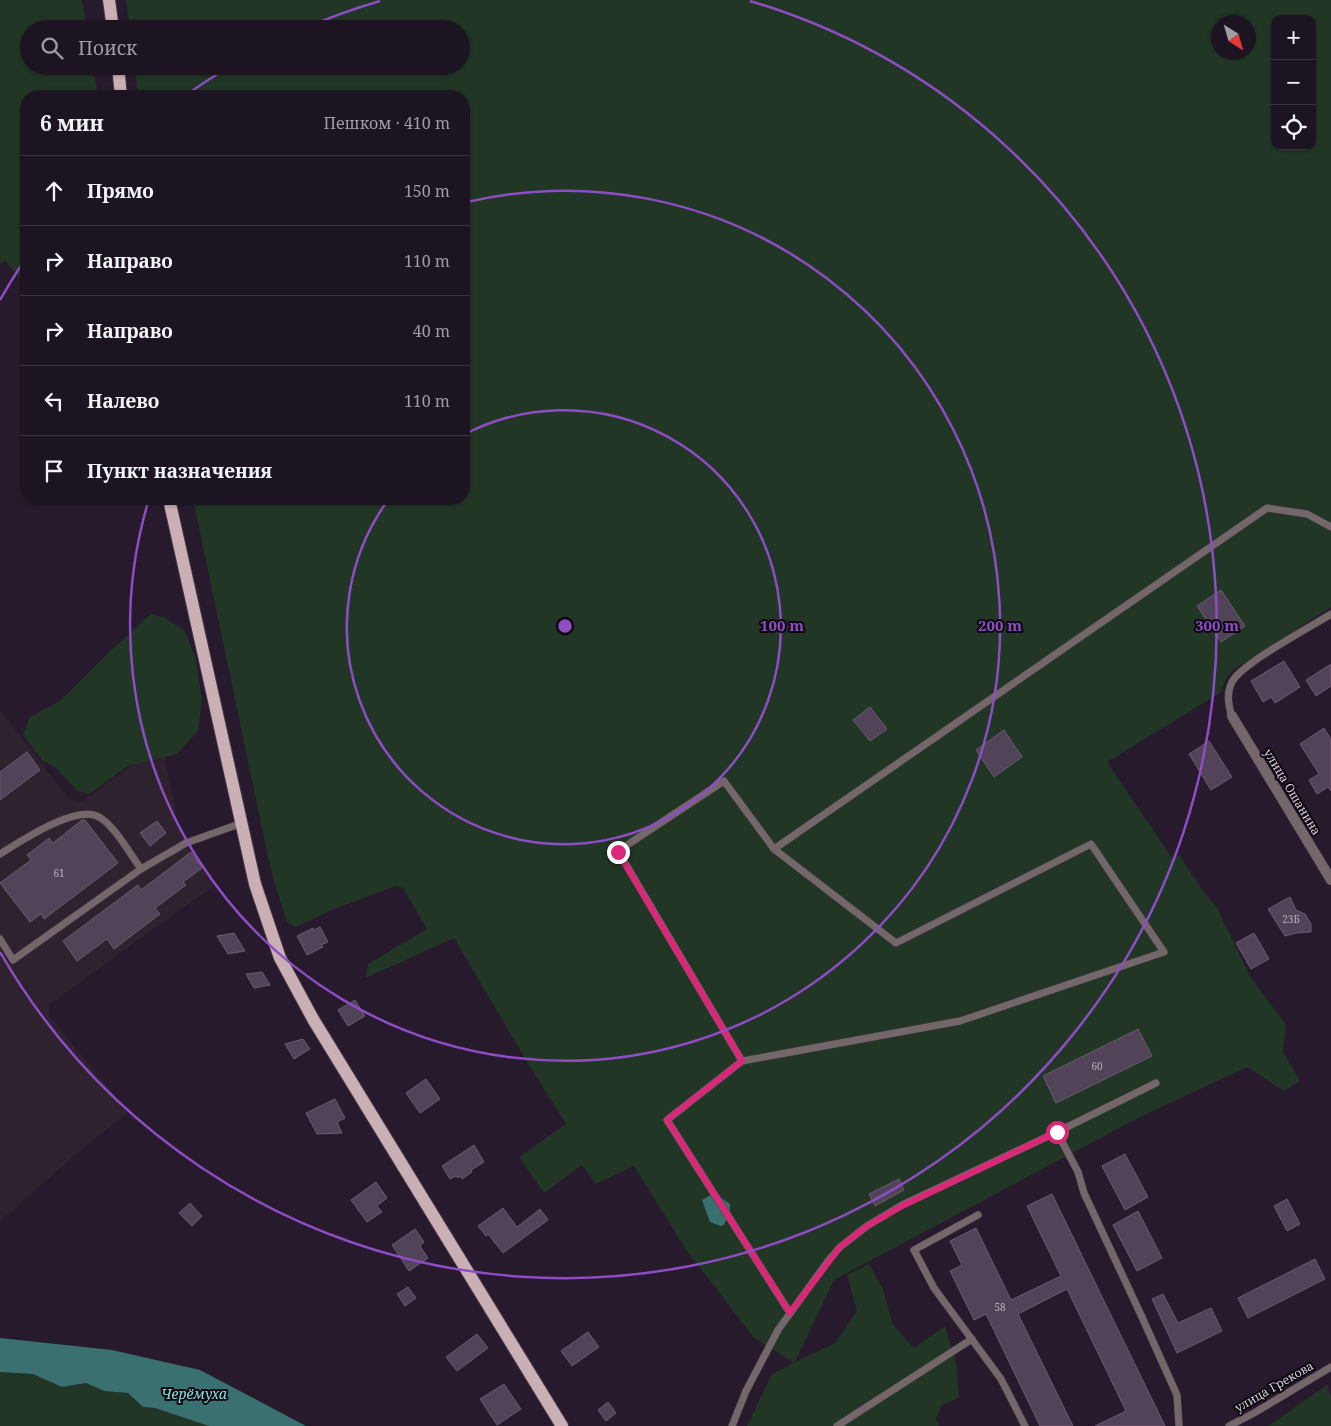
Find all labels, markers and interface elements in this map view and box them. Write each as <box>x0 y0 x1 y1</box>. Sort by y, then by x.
north arrow <box>1211 15 1256 60</box>
map controls <box>1271 15 1316 150</box>
button: + <box>1271 15 1316 60</box>
search box <box>20 20 470 75</box>
icon: search <box>38 34 66 62</box>
text: Поиск <box>78 35 137 61</box>
button: − <box>1271 60 1316 105</box>
button: locate <box>1271 105 1316 150</box>
text: 6 мин <box>40 109 104 137</box>
text: Пешком · 410 m <box>323 112 450 134</box>
icon: ahead <box>40 177 68 205</box>
text: Прямо <box>87 178 154 204</box>
text: 150 m <box>404 180 450 202</box>
icon: right <box>40 247 68 275</box>
text: Направо <box>87 248 173 274</box>
text: 110 m <box>404 250 450 272</box>
icon: right <box>40 317 68 345</box>
text: Направо <box>87 318 173 344</box>
text: 40 m <box>413 320 450 342</box>
icon: left <box>40 387 68 415</box>
text: Налево <box>87 388 159 414</box>
text: 110 m <box>404 390 450 412</box>
icon: arrive <box>40 457 68 485</box>
text: Пункт назначения <box>87 458 272 484</box>
text: 100 m <box>760 615 804 635</box>
text: 200 m <box>978 615 1022 635</box>
text: 300 m <box>1195 615 1239 635</box>
centre of rings <box>556 617 574 635</box>
street label: улица Ошанина <box>1260 745 1325 838</box>
route end <box>607 841 630 864</box>
house number: 61 <box>53 866 65 880</box>
house number: 23Б <box>1282 912 1300 926</box>
house number: 60 <box>1091 1059 1103 1073</box>
route start <box>1046 1121 1069 1144</box>
house number: 58 <box>994 1300 1006 1314</box>
street label: улица Грекова <box>1231 1357 1316 1416</box>
water label: Черёмуха <box>161 1384 227 1403</box>

